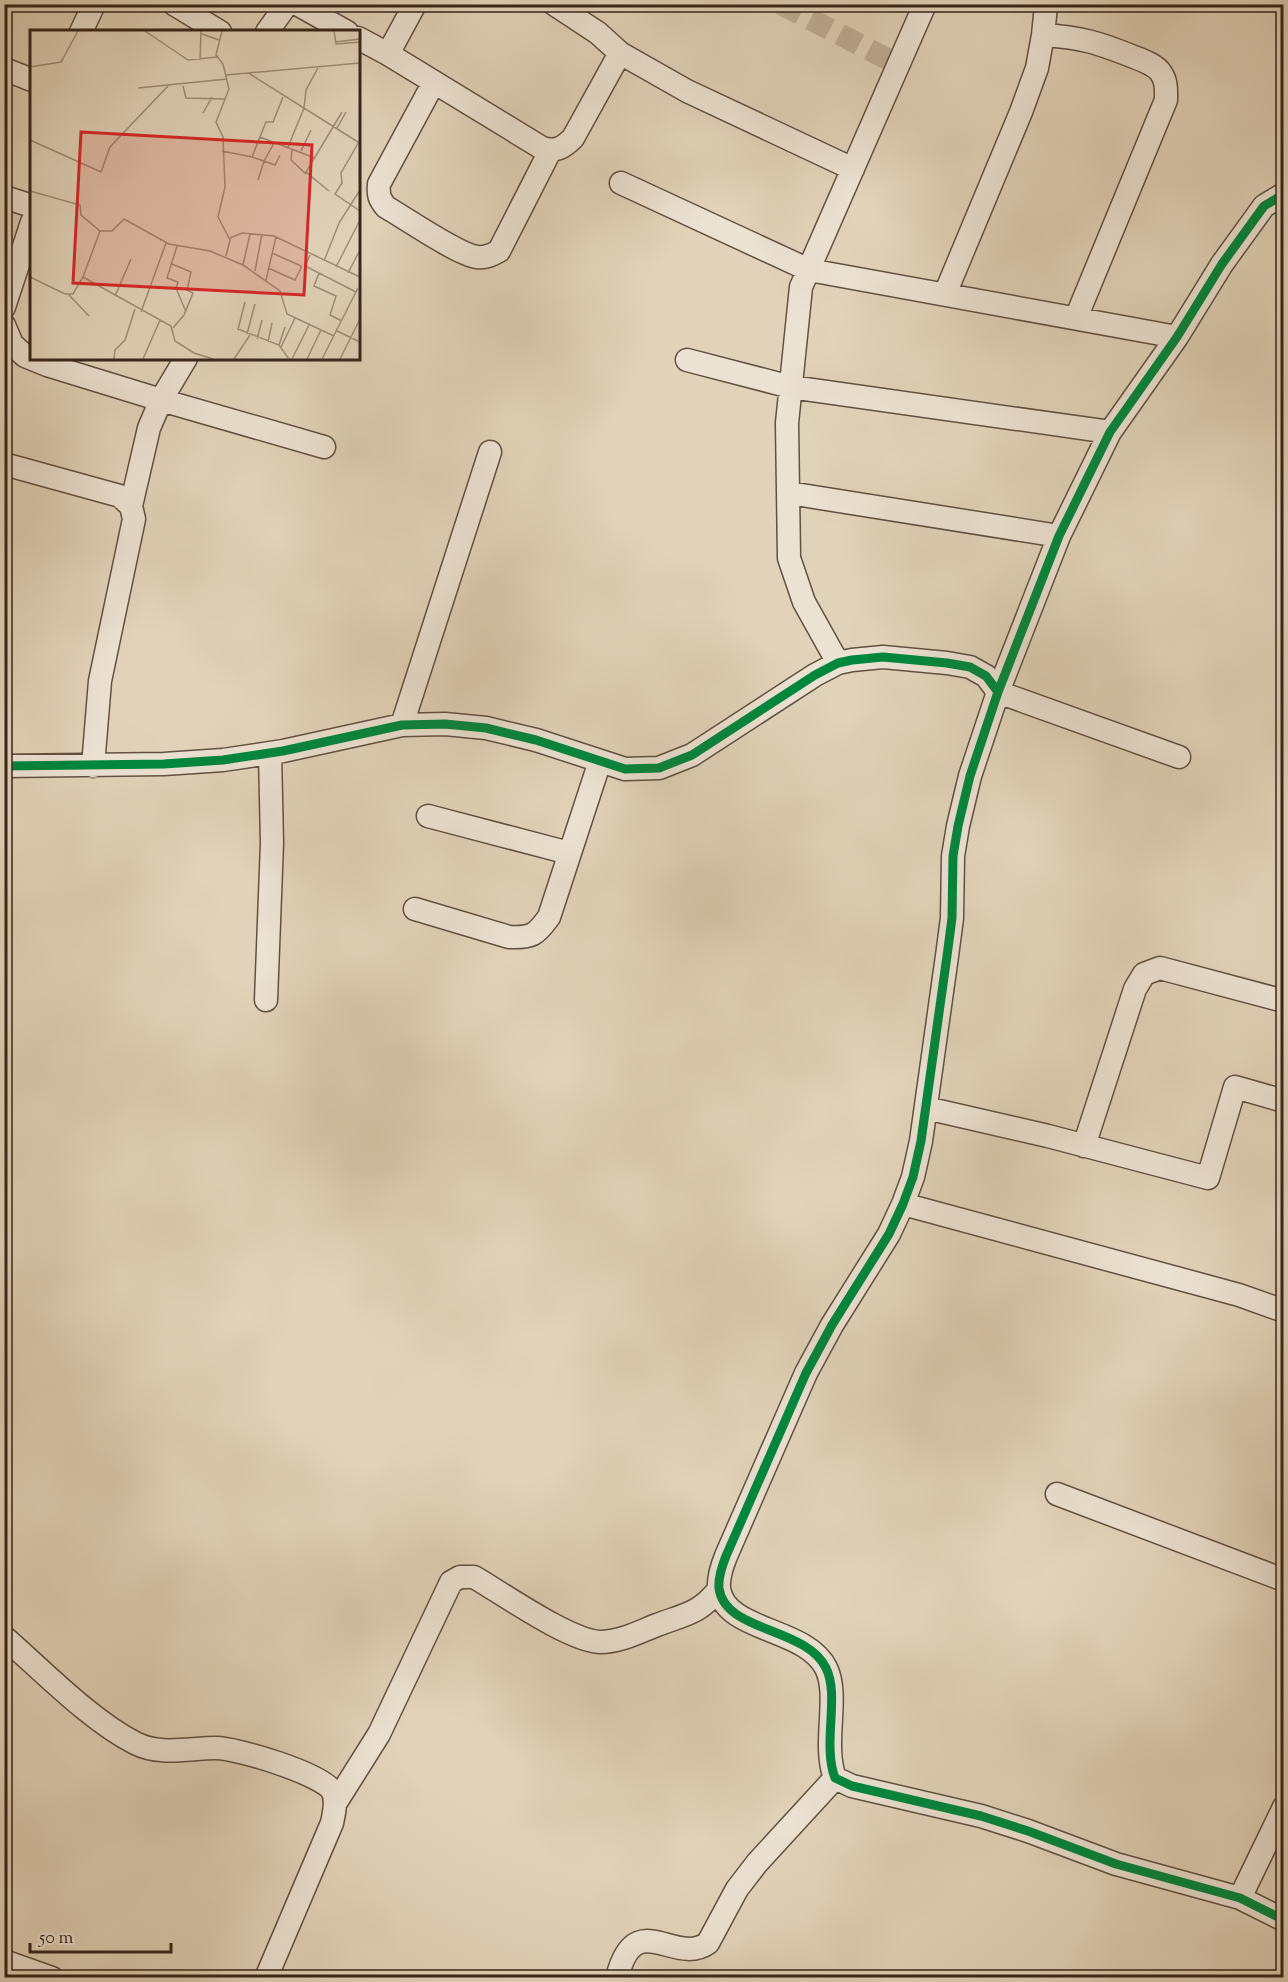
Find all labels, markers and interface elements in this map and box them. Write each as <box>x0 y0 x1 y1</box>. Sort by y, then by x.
inset map <box>30 30 360 360</box>
scale bar <box>30 1916 171 1954</box>
text: 50 m <box>38 1926 74 1952</box>

